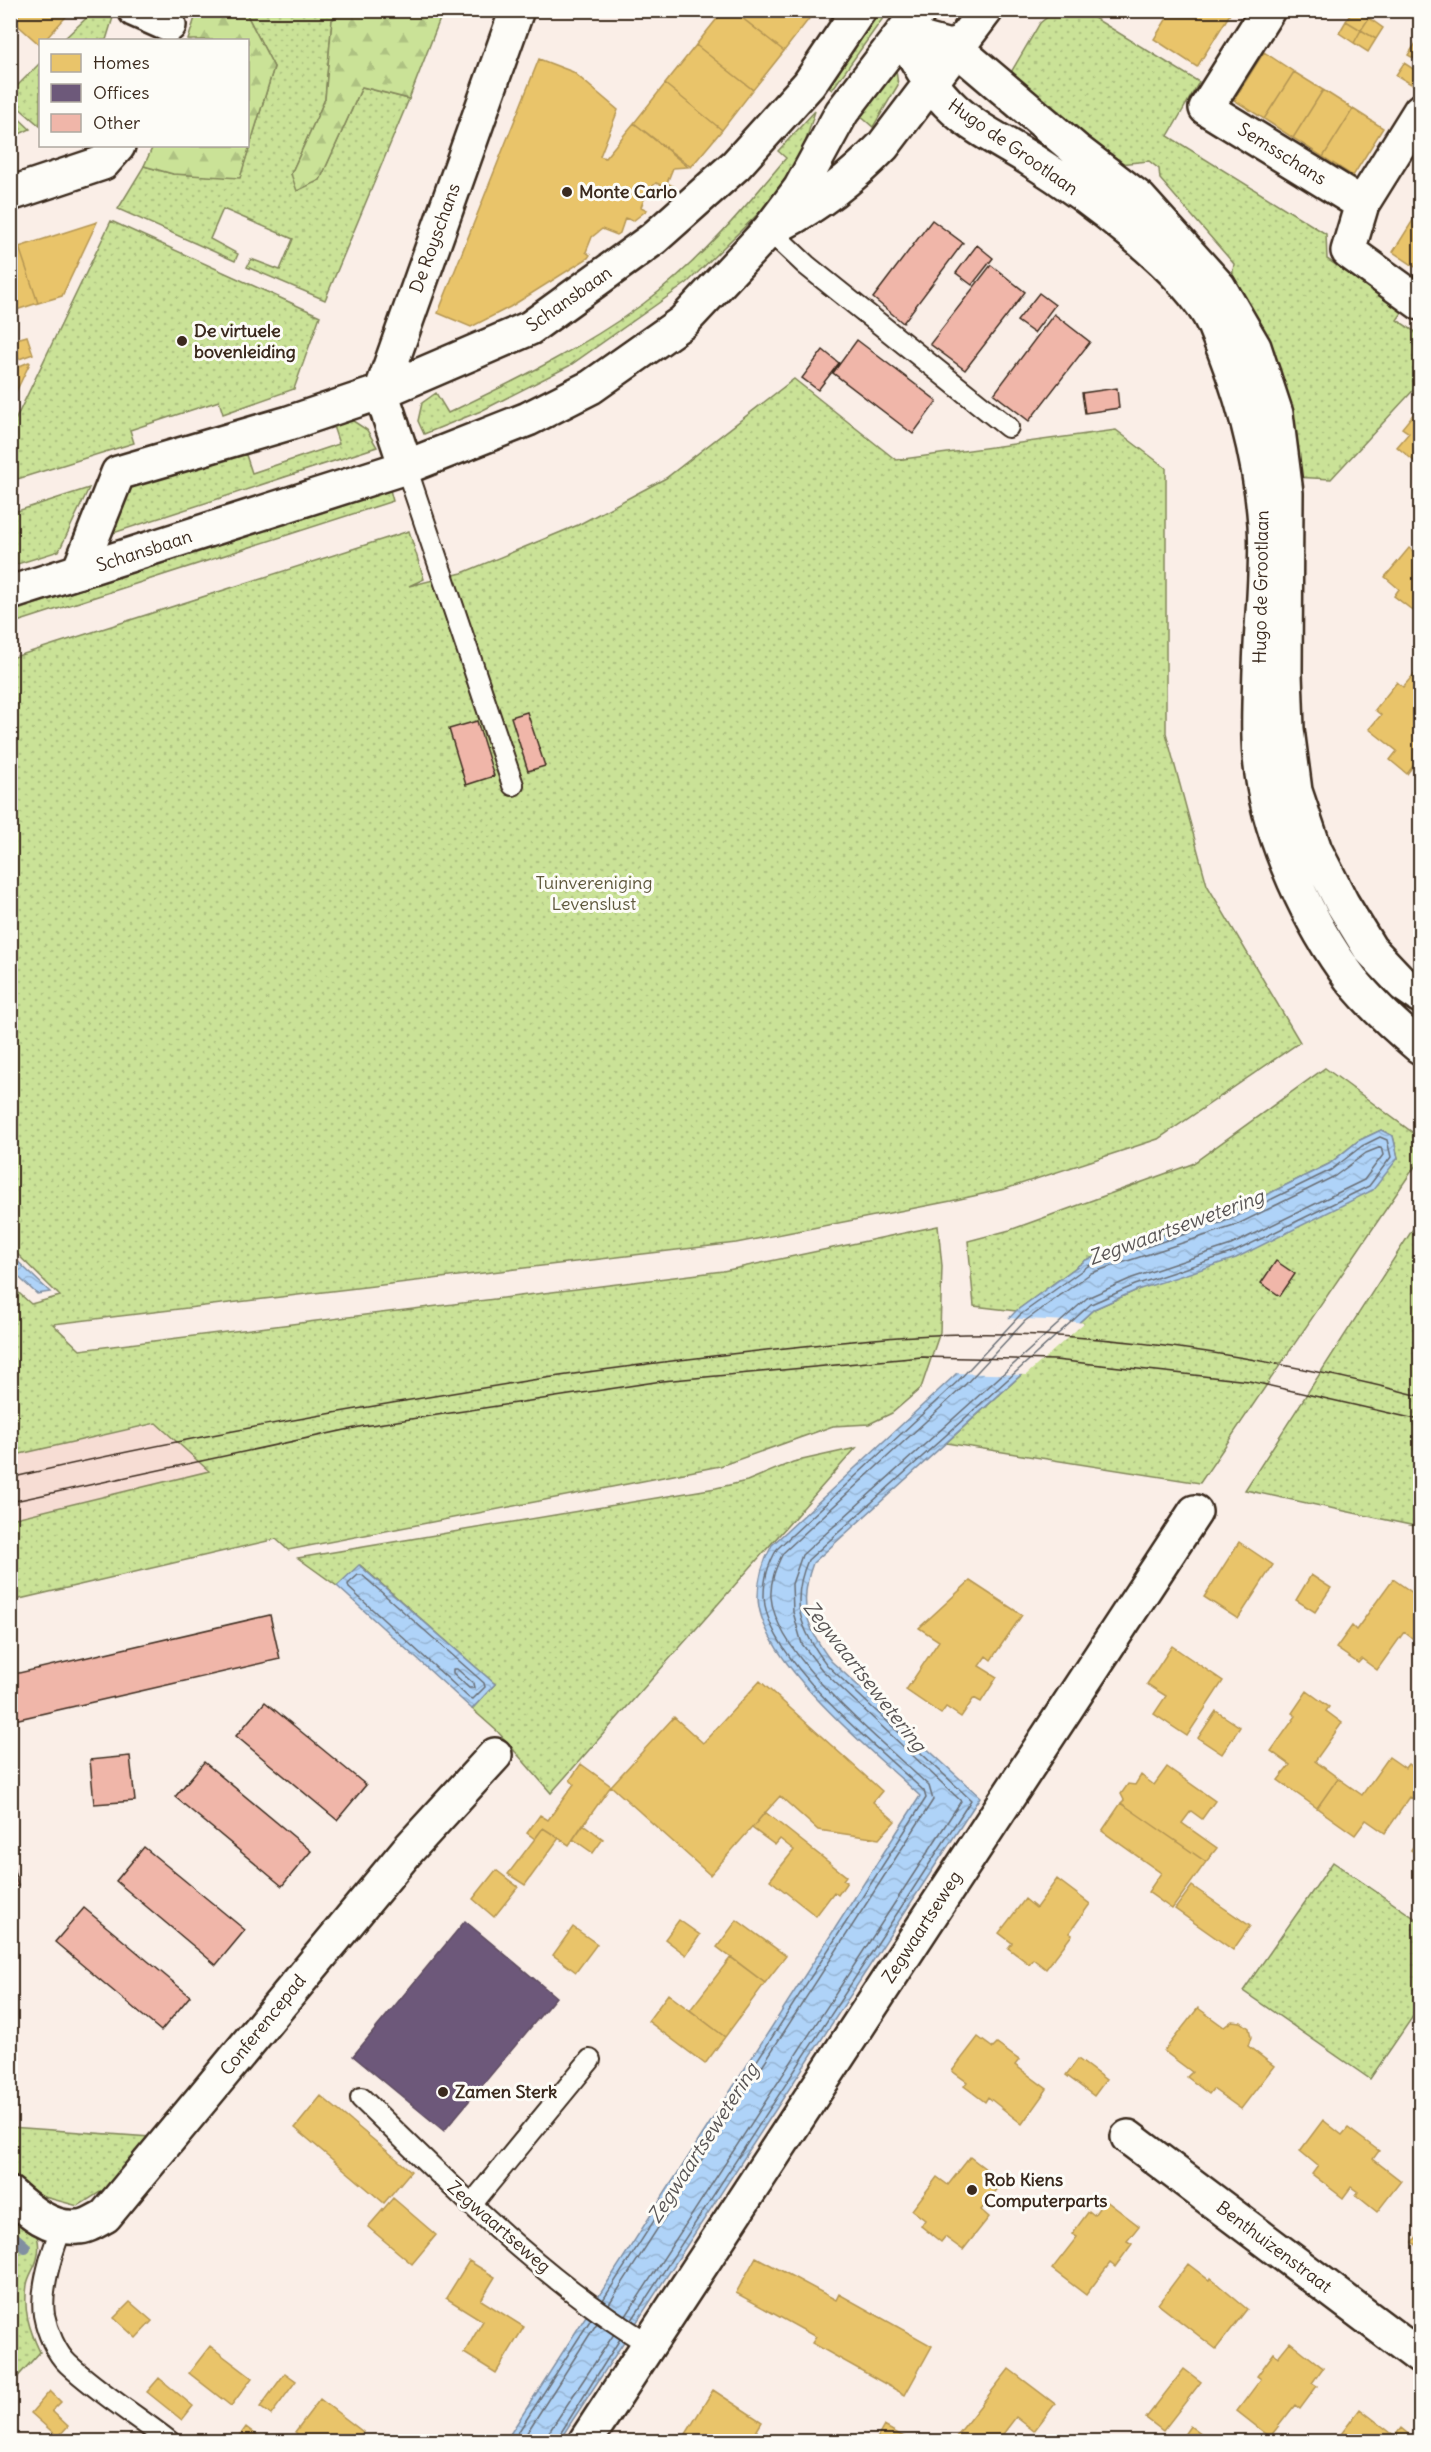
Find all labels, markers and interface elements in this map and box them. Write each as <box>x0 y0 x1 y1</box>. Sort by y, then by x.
legend <box>39 39 249 147</box>
text: Homes <box>93 51 150 74</box>
text: Offices <box>93 81 149 104</box>
street label: Hugo de Grootlaan <box>944 93 1083 200</box>
text: Other <box>93 111 141 134</box>
street label: Semsschans <box>1234 117 1331 190</box>
street label: De Royschans <box>404 180 465 296</box>
place label: Monte Carlo <box>579 180 677 203</box>
marker: Monte Carlo <box>560 185 574 199</box>
street label: Schansbaan <box>521 261 616 336</box>
place label: De virtuele bovenleiding <box>194 319 296 363</box>
marker: De virtuele bovenleiding <box>175 334 189 348</box>
street label: Hugo de Grootlaan <box>1248 510 1273 664</box>
street label: Schansbaan <box>93 524 195 577</box>
park label: Tuinvereniging Levenslust <box>536 871 652 915</box>
water label: Zegwaartsewetering <box>1085 1183 1269 1270</box>
water label: Zegwaartsewetering <box>799 1595 933 1758</box>
street label: Zegwaartseweg <box>877 1866 966 1987</box>
street label: Conferencepad <box>215 1969 311 2080</box>
water label: Zegwaartsewetering <box>642 2057 764 2227</box>
place label: Zamen Sterk <box>455 2080 557 2103</box>
marker: Zamen Sterk <box>436 2085 450 2099</box>
place label: Rob Kiens Computerparts <box>984 2168 1107 2212</box>
street label: Zegwaartseweg <box>443 2176 556 2278</box>
marker: Rob Kiens Computerparts <box>965 2183 979 2197</box>
street label: Benthuizenstraat <box>1212 2196 1337 2298</box>

